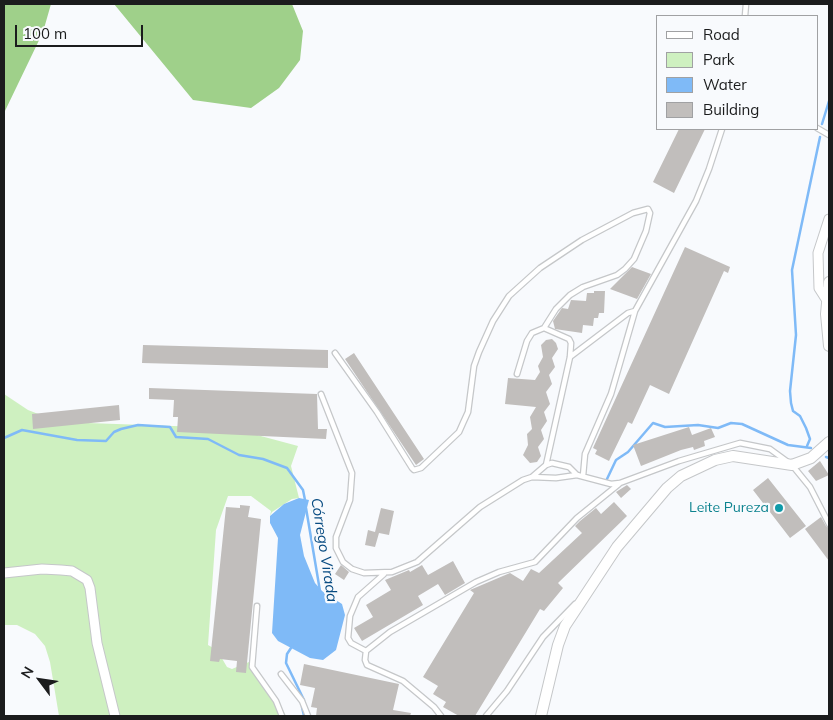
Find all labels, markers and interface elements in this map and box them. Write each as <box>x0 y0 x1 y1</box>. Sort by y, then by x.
scale bar <box>18 15 145 47</box>
legend <box>656 15 818 130</box>
text: 100 m <box>23 24 67 43</box>
text: Road <box>703 25 740 44</box>
text: Park <box>703 50 735 69</box>
text: Water <box>703 75 747 94</box>
text: Building <box>703 100 759 119</box>
water label: Córrego Virada <box>307 497 341 603</box>
place label: Leite Pureza <box>689 500 769 516</box>
marker: Leite Pureza <box>773 502 785 514</box>
north arrow <box>15 655 65 705</box>
text: N <box>17 663 38 681</box>

